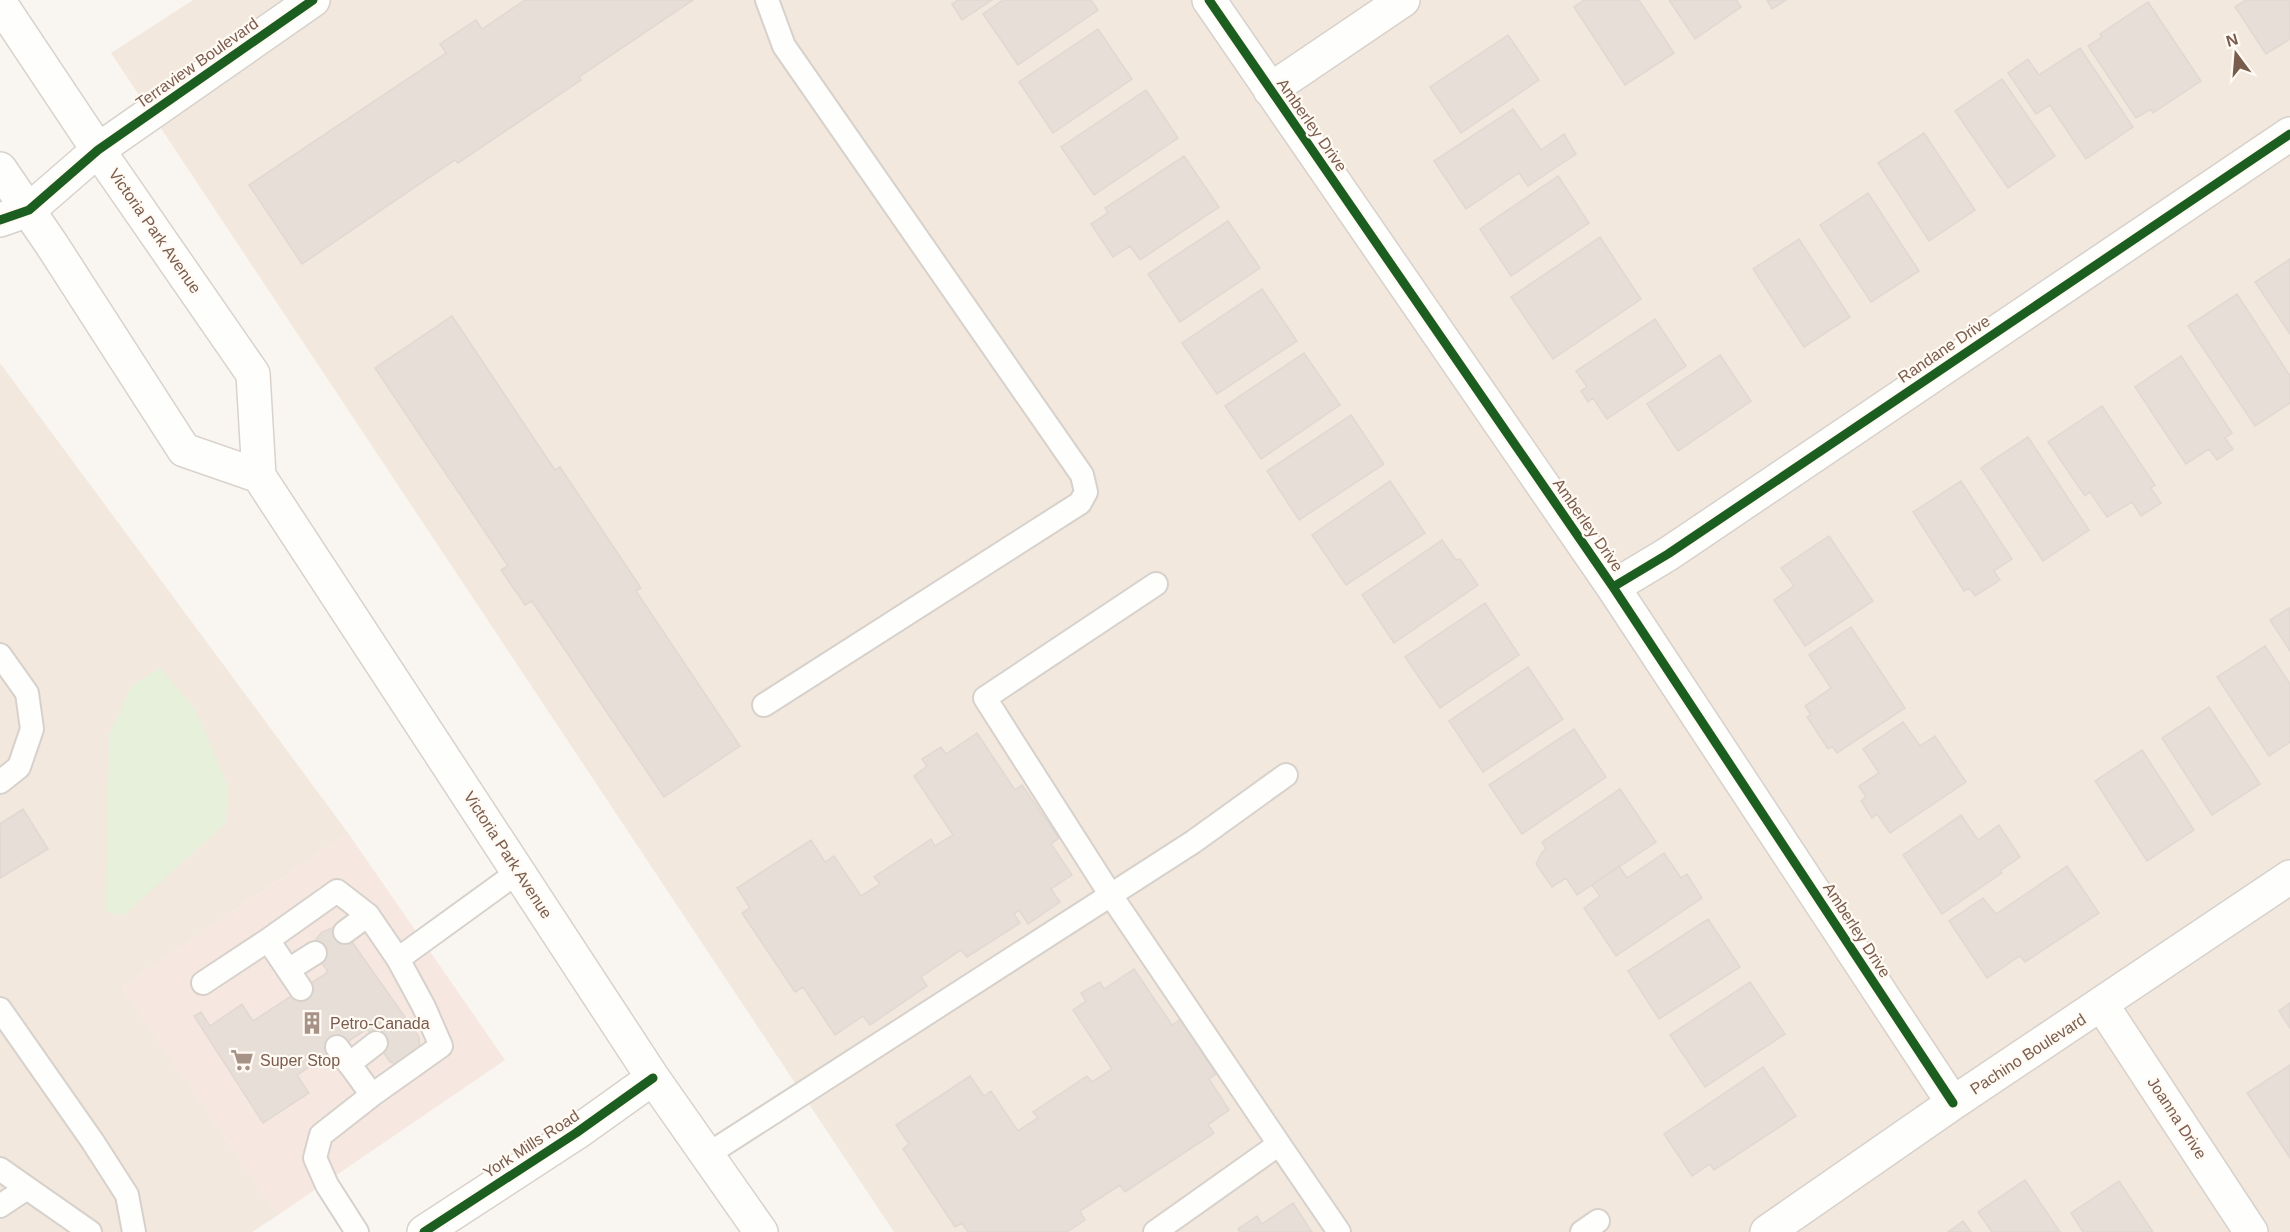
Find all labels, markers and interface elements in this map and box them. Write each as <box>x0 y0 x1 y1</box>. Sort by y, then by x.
street label: Terraview Boulevard <box>133 14 261 112</box>
north arrow <box>2206 24 2266 84</box>
text: N <box>2224 30 2240 50</box>
street label: Amberley Drive <box>1274 75 1350 175</box>
street label: Victoria Park Avenue <box>106 166 204 297</box>
street label: Randane Drive <box>1895 312 1993 386</box>
street label: Amberley Drive <box>1550 475 1626 575</box>
street label: Victoria Park Avenue <box>461 788 555 922</box>
street label: Amberley Drive <box>1820 880 1894 981</box>
building icon: Petro-Canada <box>299 1010 325 1036</box>
street label: Pachino Boulevard <box>1967 1010 2089 1098</box>
place label: Petro-Canada <box>330 1015 430 1032</box>
supermarket icon: Super Stop <box>229 1047 255 1073</box>
place label: Super Stop <box>260 1052 340 1069</box>
street label: Joanna Drive <box>2144 1074 2210 1162</box>
street label: York Mills Road <box>480 1107 582 1181</box>

